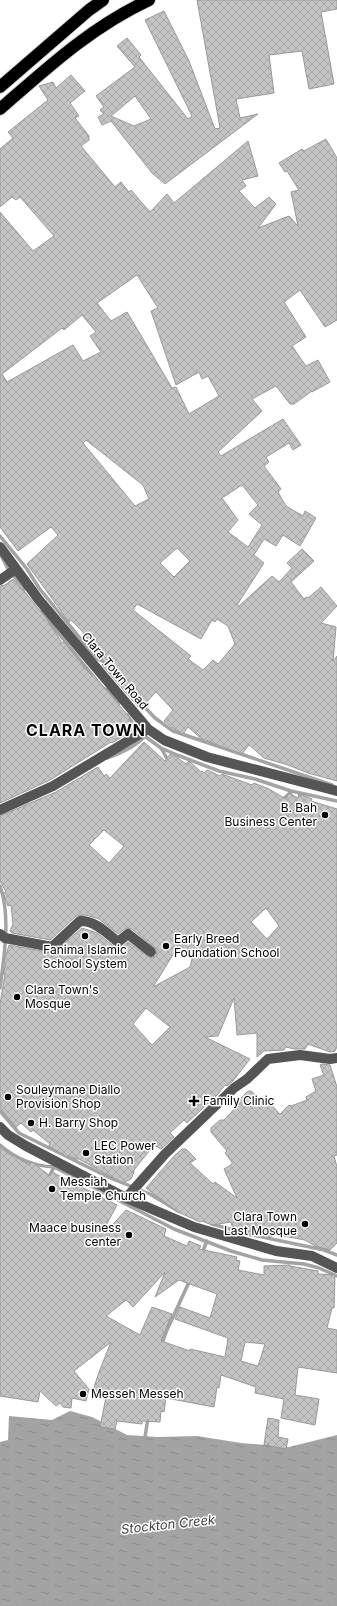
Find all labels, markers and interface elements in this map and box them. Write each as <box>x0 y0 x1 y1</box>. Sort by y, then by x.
street label: Clara Town Road <box>79 629 152 712</box>
district label: CLARA TOWN <box>26 720 146 740</box>
place label: B. Bah Business Center <box>225 800 317 829</box>
marker: B. Bah Business Center <box>320 810 330 820</box>
marker: Fanima Islamic School System <box>80 931 90 941</box>
place label: Early Breed Foundation School <box>174 931 280 960</box>
marker: Early Breed Foundation School <box>161 941 171 951</box>
place label: Fanima Islamic School System <box>43 942 127 971</box>
place label: Clara Town's Mosque <box>25 982 99 1011</box>
marker: Clara Town's Mosque <box>12 992 22 1002</box>
place label: Souleymane Diallo Provision Shop <box>16 1082 120 1111</box>
marker: Souleymane Diallo Provision Shop <box>3 1092 13 1102</box>
place label: Family Clinic <box>203 1093 275 1108</box>
marker: Family Clinic <box>188 1095 200 1107</box>
place label: H. Barry Shop <box>39 1115 118 1130</box>
marker: H. Barry Shop <box>26 1118 36 1128</box>
place label: LEC Power Station <box>94 1138 156 1167</box>
marker: LEC Power Station <box>81 1148 91 1158</box>
place label: Messiah Temple Church <box>60 1174 146 1203</box>
marker: Messiah Temple Church <box>47 1184 57 1194</box>
place label: Clara Town Last Mosque <box>224 1209 297 1238</box>
marker: Clara Town Last Mosque <box>300 1219 310 1229</box>
place label: Maace business center <box>29 1220 121 1249</box>
marker: Maace business center <box>124 1230 134 1240</box>
place label: Messeh Messeh <box>91 1386 184 1401</box>
marker: Messeh Messeh <box>78 1389 88 1399</box>
water label: Stockton Creek <box>120 1511 217 1537</box>

